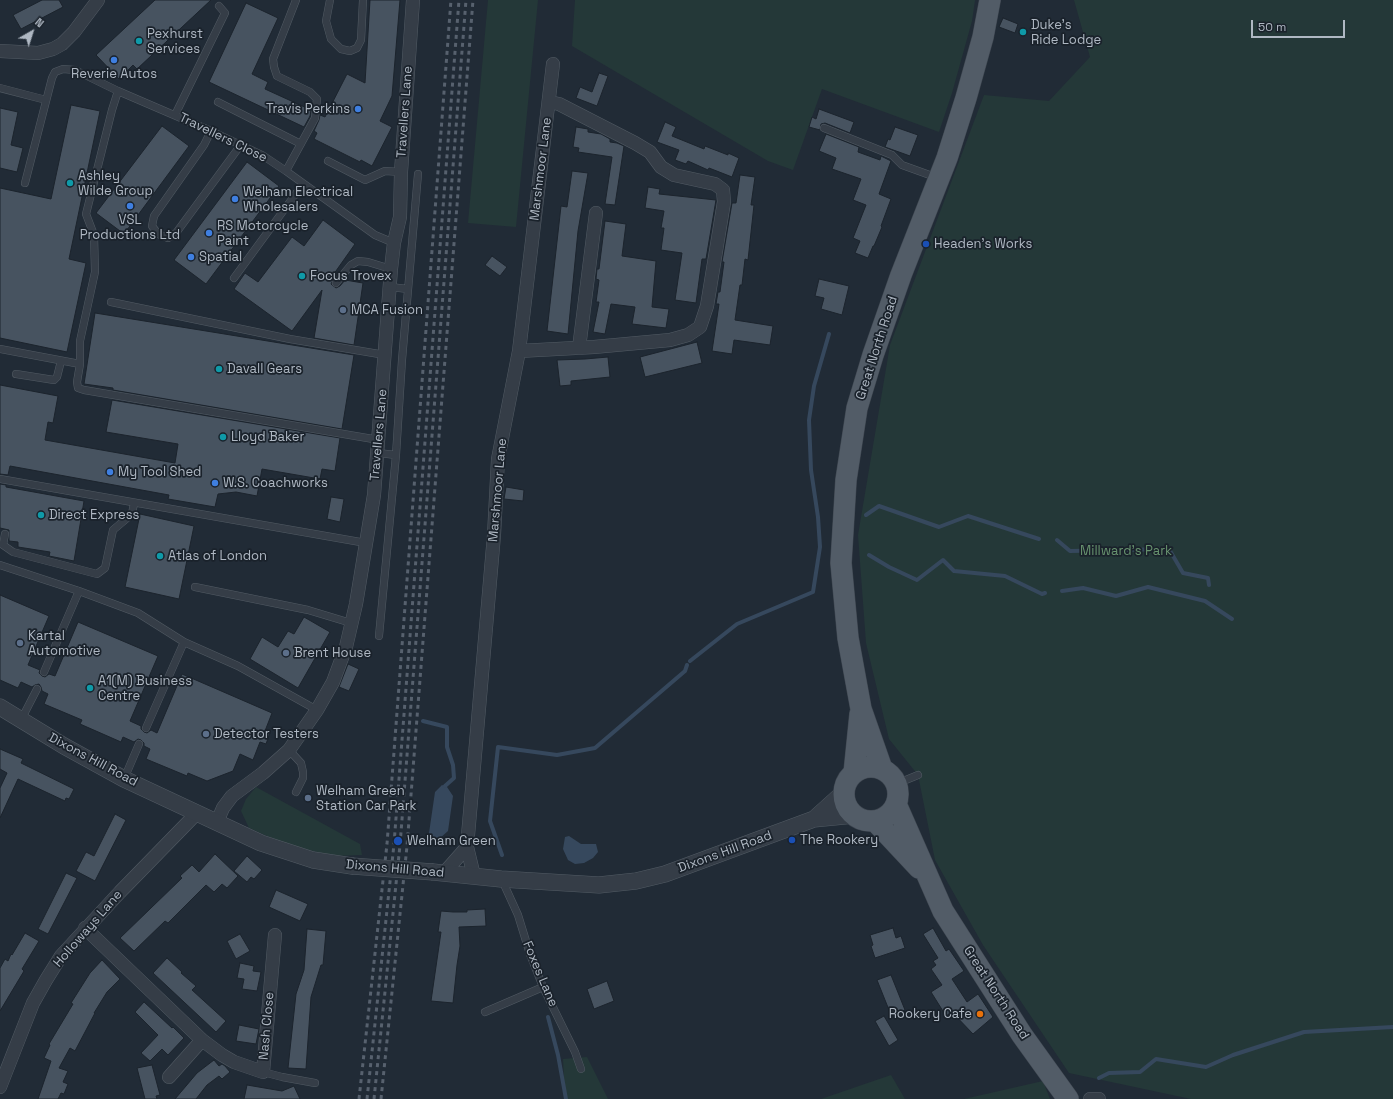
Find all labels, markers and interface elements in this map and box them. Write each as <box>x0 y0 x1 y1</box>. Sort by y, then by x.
north arrow <box>12 12 52 52</box>
scale bar <box>1253 12 1347 38</box>
text: N <box>32 15 47 30</box>
place label: Duke's Ride Lodge <box>1031 17 1101 48</box>
text: 50 m <box>1258 19 1286 35</box>
place label: Pexhurst Services <box>147 26 203 57</box>
marker: Duke's Ride Lodge <box>1018 27 1028 37</box>
marker: Pexhurst Services <box>134 36 144 46</box>
marker: Reverie Autos <box>109 55 119 65</box>
street label: Travellers Lane <box>394 65 416 159</box>
place label: Reverie Autos <box>71 66 157 82</box>
place label: Travis Perkins <box>266 101 350 117</box>
marker: Travis Perkins <box>353 104 363 114</box>
street label: Travellers Close <box>176 110 270 166</box>
street label: Marshmoor Lane <box>527 116 555 222</box>
place label: Ashley Wilde Group <box>78 168 153 199</box>
marker: Ashley Wilde Group <box>65 178 75 188</box>
place label: Welham Electrical Wholesalers <box>243 184 353 215</box>
marker: Welham Electrical Wholesalers <box>230 194 240 204</box>
marker: VSL Productions Ltd <box>125 201 135 211</box>
place label: VSL Productions Ltd <box>80 212 180 243</box>
place label: RS Motorcycle Paint <box>217 218 308 249</box>
marker: RS Motorcycle Paint <box>204 228 214 238</box>
place label: Headen's Works <box>934 236 1032 252</box>
marker: Headen's Works <box>921 239 931 249</box>
place label: Spatial <box>199 249 242 265</box>
marker: Spatial <box>186 252 196 262</box>
place label: Focus Trovex <box>310 268 392 284</box>
marker: Focus Trovex <box>297 271 307 281</box>
street label: Great North Road <box>853 294 901 402</box>
place label: MCA Fusion <box>351 302 423 318</box>
marker: MCA Fusion <box>338 305 348 315</box>
place label: Davall Gears <box>227 361 302 377</box>
marker: Davall Gears <box>214 364 224 374</box>
street label: Travellers Lane <box>367 388 391 482</box>
place label: Lloyd Baker <box>231 429 304 445</box>
marker: Lloyd Baker <box>218 432 228 442</box>
street label: Marshmoor Lane <box>486 437 510 543</box>
place label: My Tool Shed <box>118 464 201 480</box>
marker: My Tool Shed <box>105 467 115 477</box>
place label: W.S. Coachworks <box>223 475 328 491</box>
marker: W.S. Coachworks <box>210 478 220 488</box>
place label: Direct Express <box>49 507 139 523</box>
marker: Direct Express <box>36 510 46 520</box>
park label: Millward's Park <box>1080 543 1172 559</box>
place label: Atlas of London <box>168 548 267 564</box>
marker: Atlas of London <box>155 551 165 561</box>
place label: Kartal Automotive <box>28 628 100 659</box>
marker: Kartal Automotive <box>15 638 25 648</box>
place label: Brent House <box>294 645 371 661</box>
marker: Brent House <box>281 648 291 658</box>
place label: A1(M) Business Centre <box>98 673 192 704</box>
marker: A1(M) Business Centre <box>85 683 95 693</box>
place label: Detector Testers <box>214 726 319 742</box>
marker: Detector Testers <box>201 729 211 739</box>
street label: Dixons Hill Road <box>46 730 140 790</box>
place label: Welham Green Station Car Park <box>316 783 417 814</box>
marker: Welham Green Station Car Park <box>303 793 313 803</box>
street label: Dixons Hill Road <box>676 828 774 876</box>
place label: The Rookery <box>800 832 878 848</box>
place label: Welham Green <box>407 833 496 849</box>
marker: Welham Green <box>392 835 404 847</box>
marker: The Rookery <box>787 835 797 845</box>
street label: Dixons Hill Road <box>345 857 445 881</box>
street label: Holloways Lane <box>50 887 126 971</box>
street label: Foxes Lane <box>519 939 561 1009</box>
street label: Great North Road <box>960 943 1032 1043</box>
street label: Nash Close <box>256 991 278 1061</box>
place label: Rookery Cafe <box>889 1006 972 1022</box>
marker: Rookery Cafe <box>975 1009 985 1019</box>

